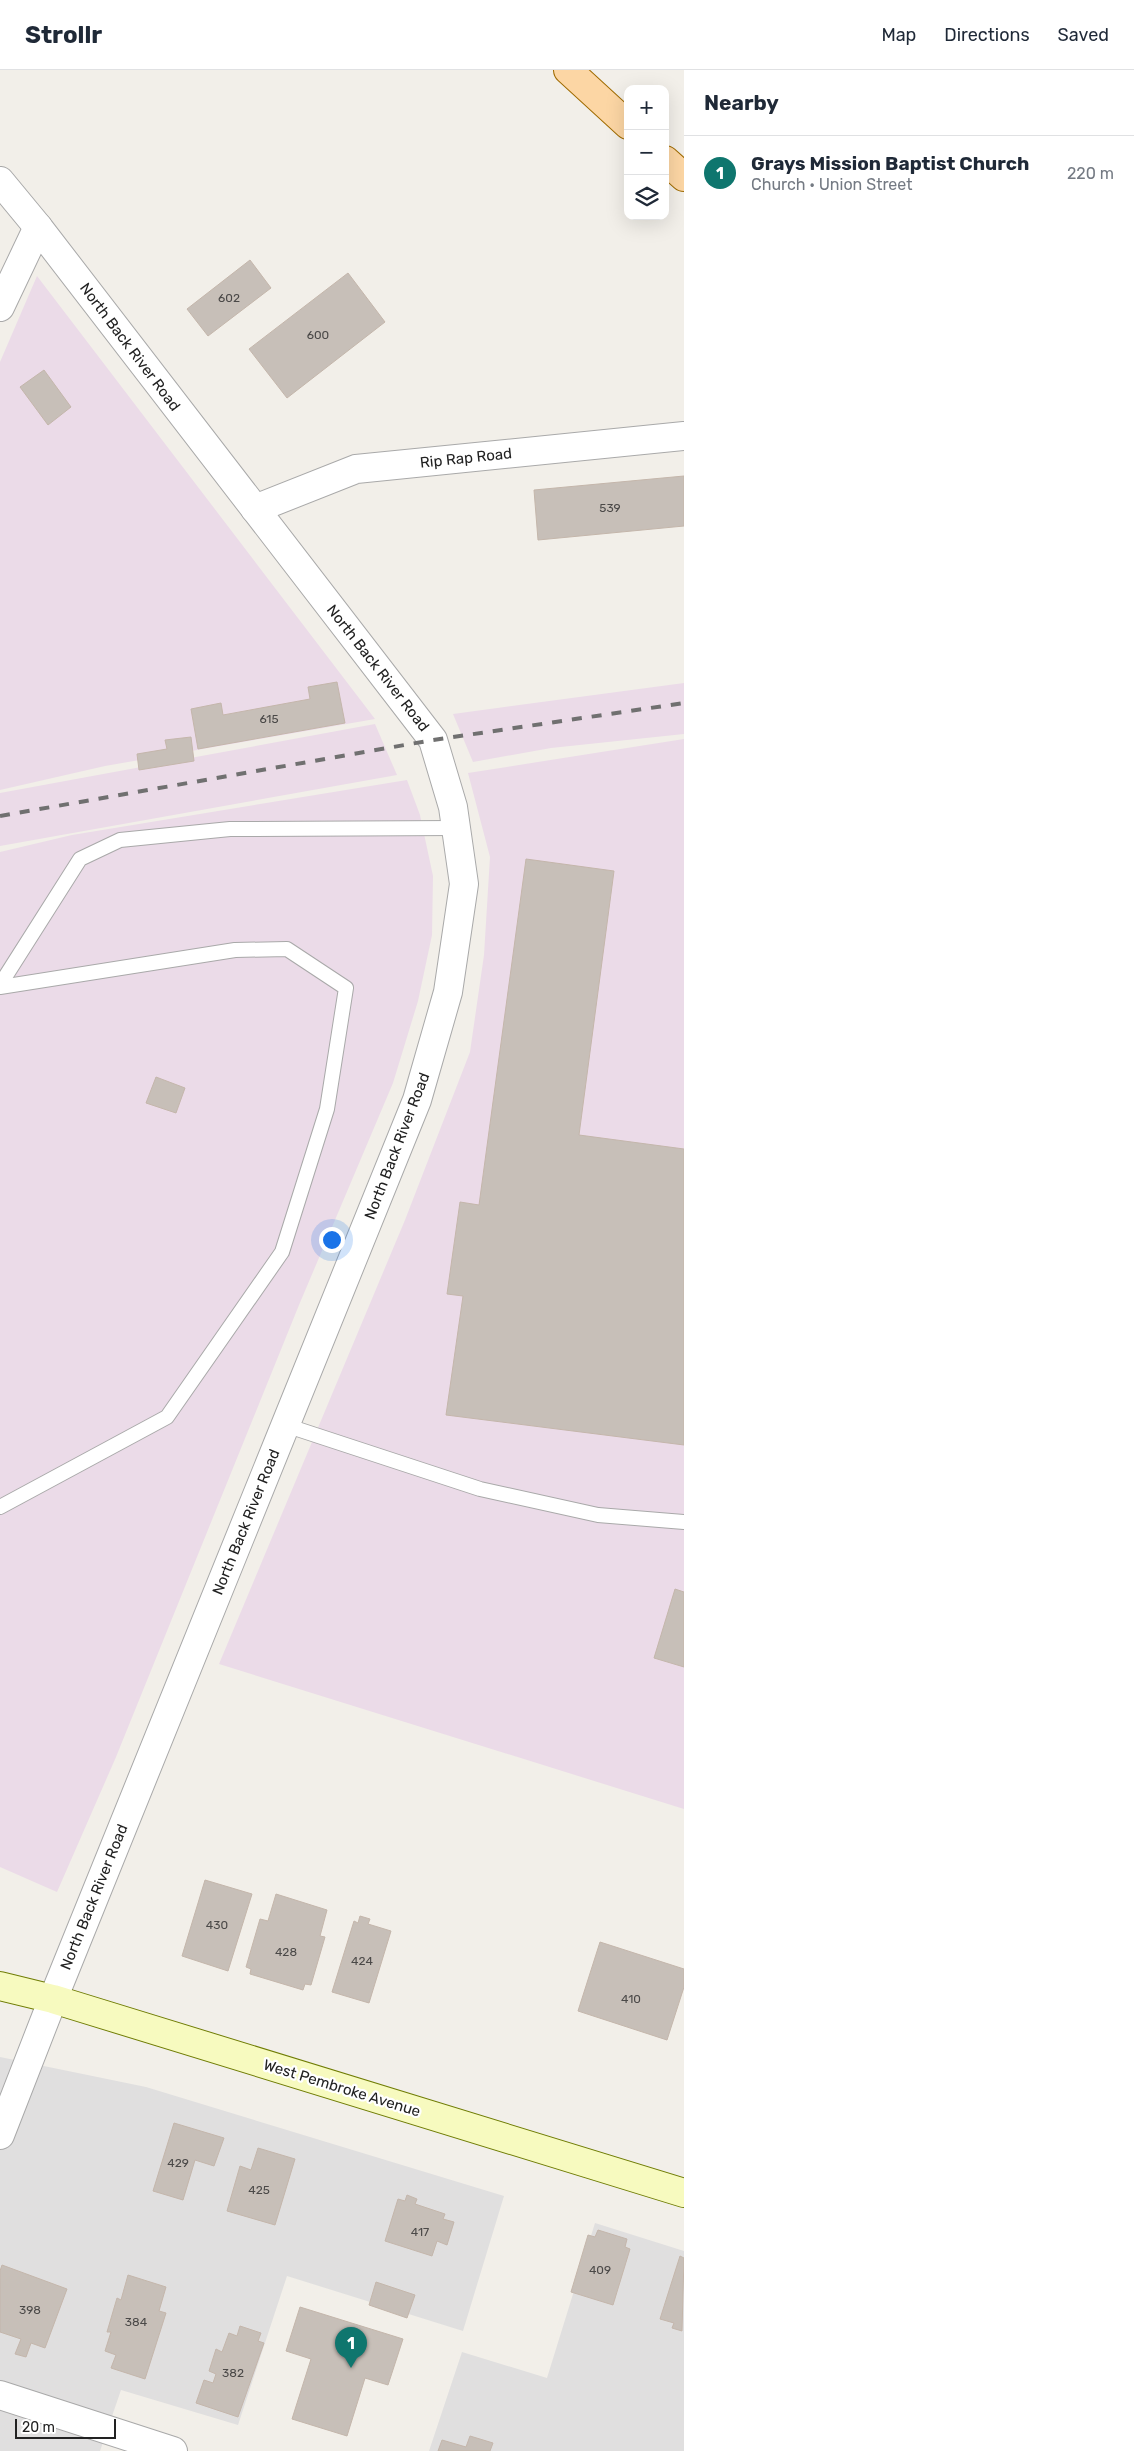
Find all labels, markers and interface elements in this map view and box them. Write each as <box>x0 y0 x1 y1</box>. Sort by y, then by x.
text: Strollr <box>25 21 102 49</box>
text: Map <box>881 24 916 46</box>
text: Directions <box>944 24 1030 46</box>
text: Saved <box>1058 24 1109 46</box>
map controls <box>624 85 669 220</box>
button: + <box>624 85 669 130</box>
text: Nearby <box>704 90 779 115</box>
button: − <box>624 130 669 175</box>
text: Grays Mission Baptist Church <box>751 152 1029 175</box>
text: 1 <box>716 164 724 183</box>
text: 220 m <box>1067 164 1114 183</box>
button: layers <box>624 175 669 220</box>
text: Church · Union Street <box>751 175 913 194</box>
street label: North Back River Road <box>76 279 184 415</box>
house number: 602 <box>218 291 240 305</box>
house number: 600 <box>307 328 329 342</box>
street label: Rip Rap Road <box>419 444 513 472</box>
house number: 539 <box>599 501 621 515</box>
street label: North Back River Road <box>323 601 433 735</box>
house number: 615 <box>259 712 279 726</box>
street label: North Back River Road <box>361 1070 433 1222</box>
your location <box>319 1227 345 1253</box>
street label: North Back River Road <box>208 1446 284 1598</box>
street label: North Back River Road <box>56 1821 132 1973</box>
house number: 430 <box>206 1918 228 1932</box>
house number: 428 <box>275 1945 297 1959</box>
house number: 424 <box>351 1954 373 1968</box>
house number: 410 <box>621 1992 641 2006</box>
street label: West Pembroke Avenue <box>261 2056 423 2120</box>
house number: 429 <box>167 2156 189 2170</box>
house number: 425 <box>248 2183 270 2197</box>
house number: 417 <box>411 2225 429 2239</box>
house number: 409 <box>589 2263 611 2277</box>
house number: 398 <box>19 2303 41 2317</box>
house number: 384 <box>125 2315 148 2329</box>
pin: 1 <box>335 2327 367 2368</box>
house number: 382 <box>222 2366 244 2380</box>
scale bar <box>15 2416 116 2439</box>
text: 20 m <box>22 2419 55 2436</box>

